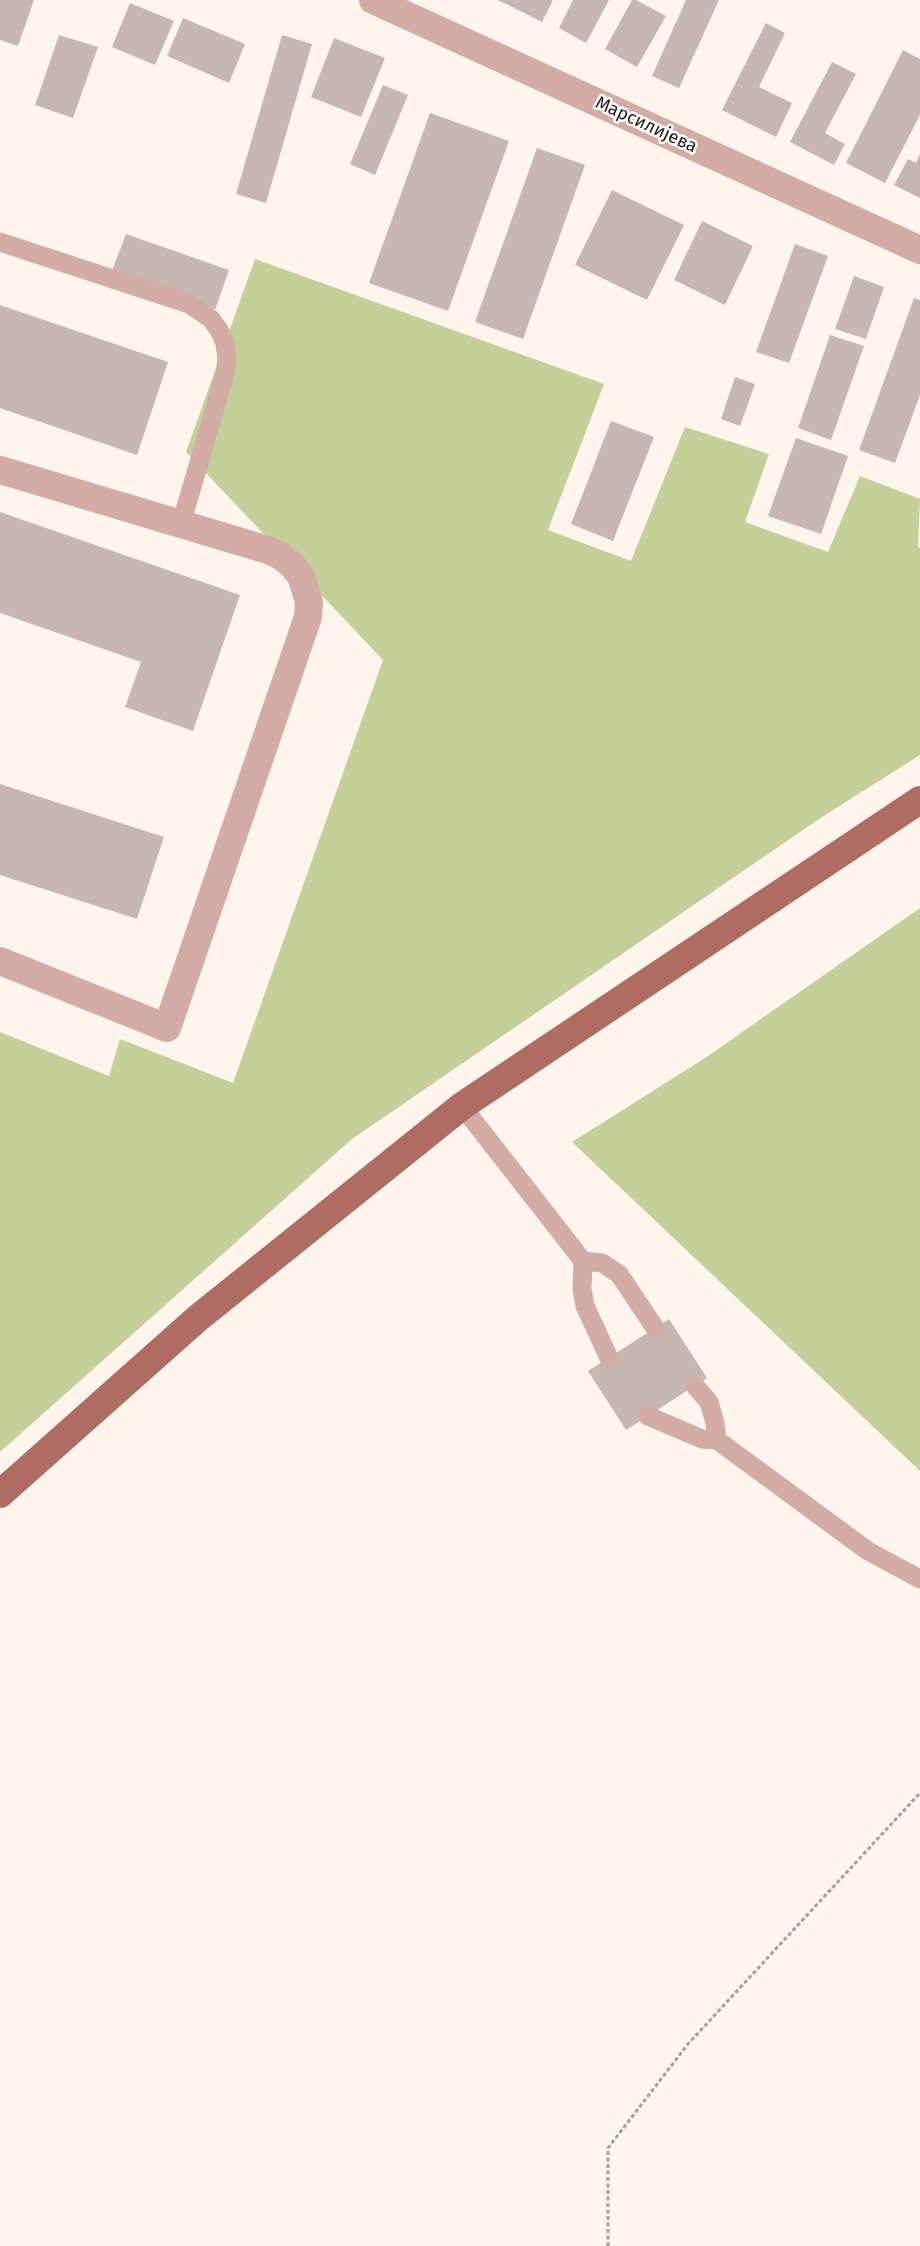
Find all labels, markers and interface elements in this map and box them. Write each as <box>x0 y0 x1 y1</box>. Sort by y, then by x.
street label: Марсилијева <box>592 92 700 158</box>

